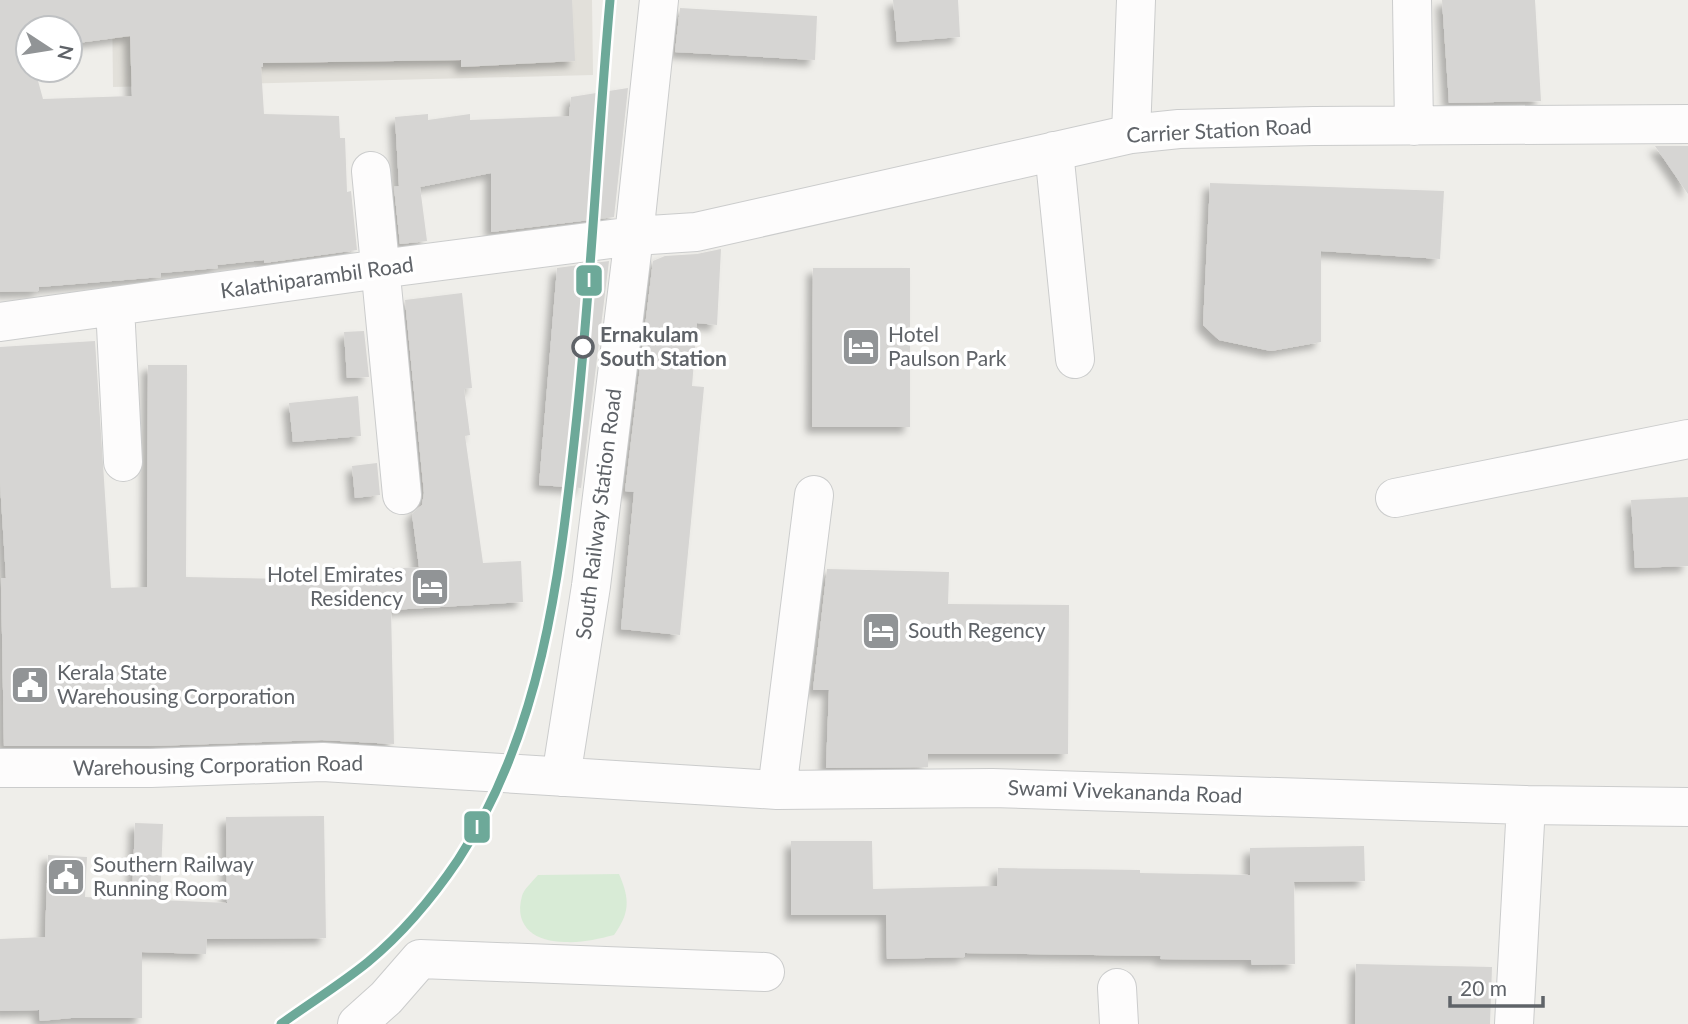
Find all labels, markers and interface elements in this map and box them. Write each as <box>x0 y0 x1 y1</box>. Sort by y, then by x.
north arrow <box>14 14 84 84</box>
text: N <box>53 43 79 62</box>
street label: Carrier Station Road <box>1126 112 1312 147</box>
street label: Kalathiparambil Road <box>219 251 415 302</box>
line badge: I <box>575 264 603 297</box>
text: I <box>586 268 592 291</box>
place label: Ernakulam South Station <box>600 321 727 370</box>
place label: Hotel Paulson Park <box>888 321 1007 370</box>
hotel icon: Hotel Paulson Park <box>840 326 882 368</box>
marker: Ernakulam South Station <box>572 336 594 358</box>
street label: South Railway Station Road <box>570 387 625 641</box>
place label: Hotel Emirates Residency <box>267 561 403 610</box>
hotel icon: Hotel Emirates Residency <box>409 566 451 608</box>
hotel icon: South Regency <box>860 610 902 652</box>
place label: South Regency <box>908 617 1046 642</box>
place label: Kerala State Warehousing Corporation <box>57 659 295 708</box>
public building icon: Kerala State Warehousing Corporation <box>9 664 51 706</box>
street label: Warehousing Corporation Road <box>73 749 363 780</box>
street label: Swami Vivekananda Road <box>1007 774 1243 807</box>
line badge: I <box>463 810 491 844</box>
text: I <box>474 815 480 838</box>
place label: Southern Railway Running Room <box>93 851 254 900</box>
public building icon: Southern Railway Running Room <box>45 856 87 898</box>
scale bar <box>1450 964 1543 1008</box>
text: 20 m <box>1460 975 1507 1000</box>

